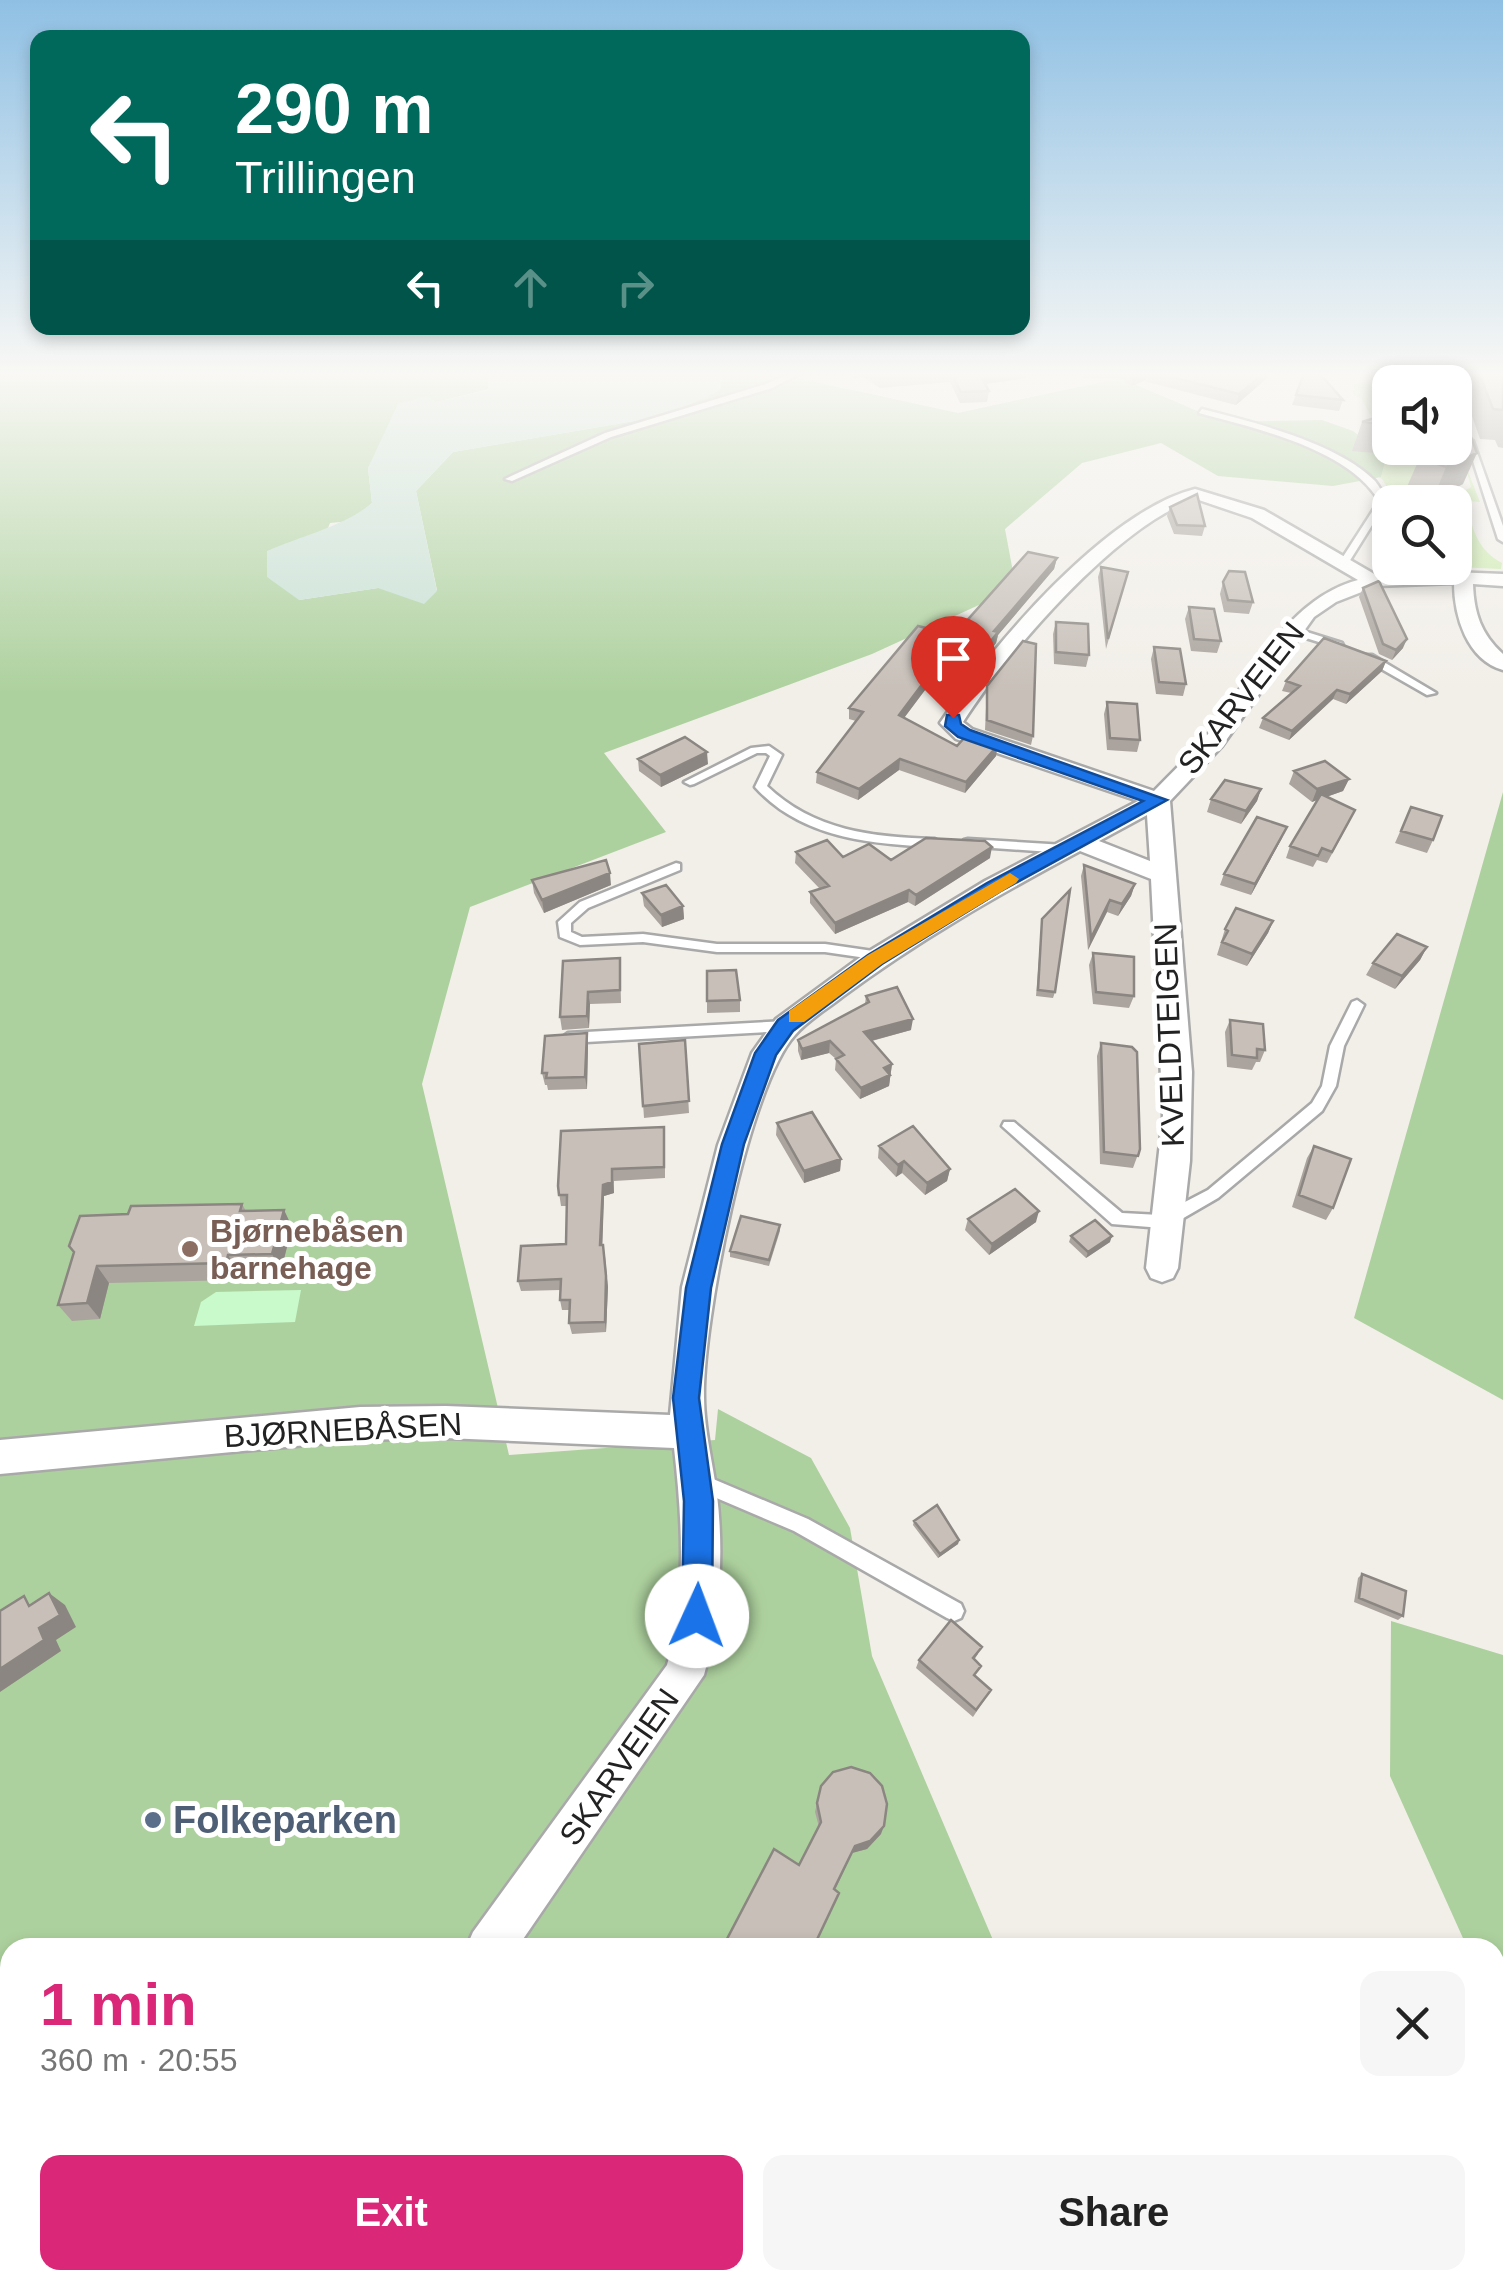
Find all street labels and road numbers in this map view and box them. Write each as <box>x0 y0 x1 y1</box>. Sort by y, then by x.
street label: SKARVEIEN <box>1171 615 1311 781</box>
street label: KVELDTEIGEN <box>1147 922 1191 1148</box>
street label: BJØRNEBÅSEN <box>223 1406 463 1454</box>
street label: SKARVEIEN <box>552 1682 686 1852</box>

